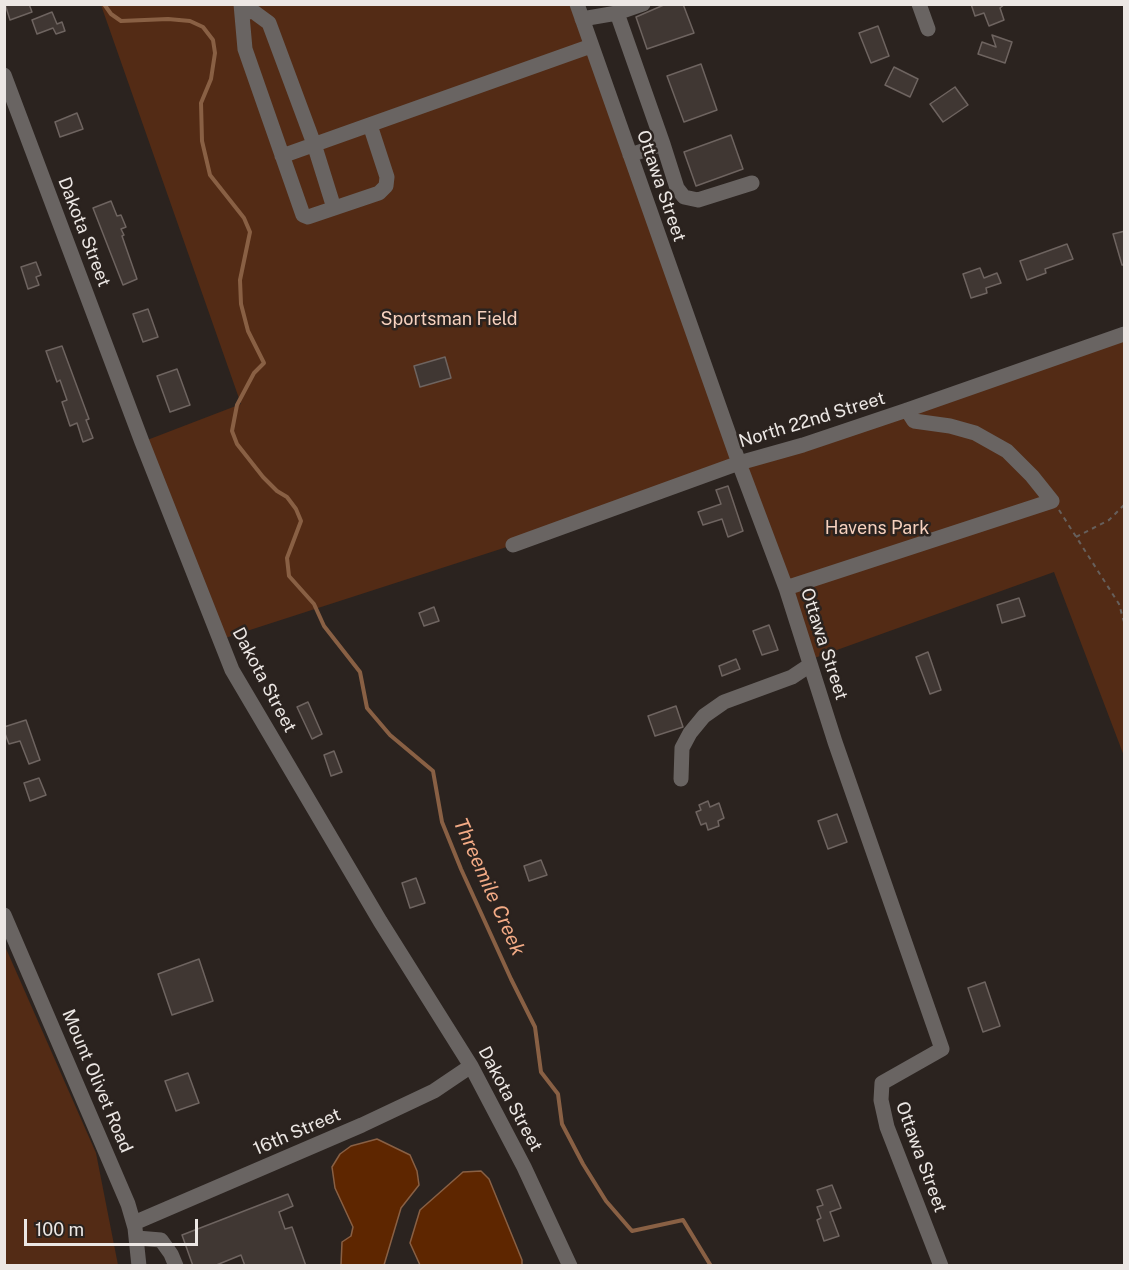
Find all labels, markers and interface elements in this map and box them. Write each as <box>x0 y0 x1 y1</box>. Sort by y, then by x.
street label: Ottawa Street <box>632 127 690 245</box>
street label: Dakota Street <box>53 174 115 290</box>
park label: Sportsman Field <box>380 308 518 330</box>
street label: North 22nd Street <box>736 387 888 453</box>
park label: Havens Park <box>825 517 929 539</box>
street label: Ottawa Street <box>796 585 852 703</box>
street label: Dakota Street <box>227 624 301 736</box>
water label: Threemile Creek <box>448 815 530 959</box>
street label: Mount Olivet Road <box>57 1006 137 1156</box>
street label: Dakota Street <box>473 1043 547 1155</box>
street label: Ottawa Street <box>891 1099 951 1215</box>
street label: 16th Street <box>250 1104 344 1160</box>
scale bar <box>27 1207 201 1245</box>
text: 100 m <box>35 1219 84 1240</box>

